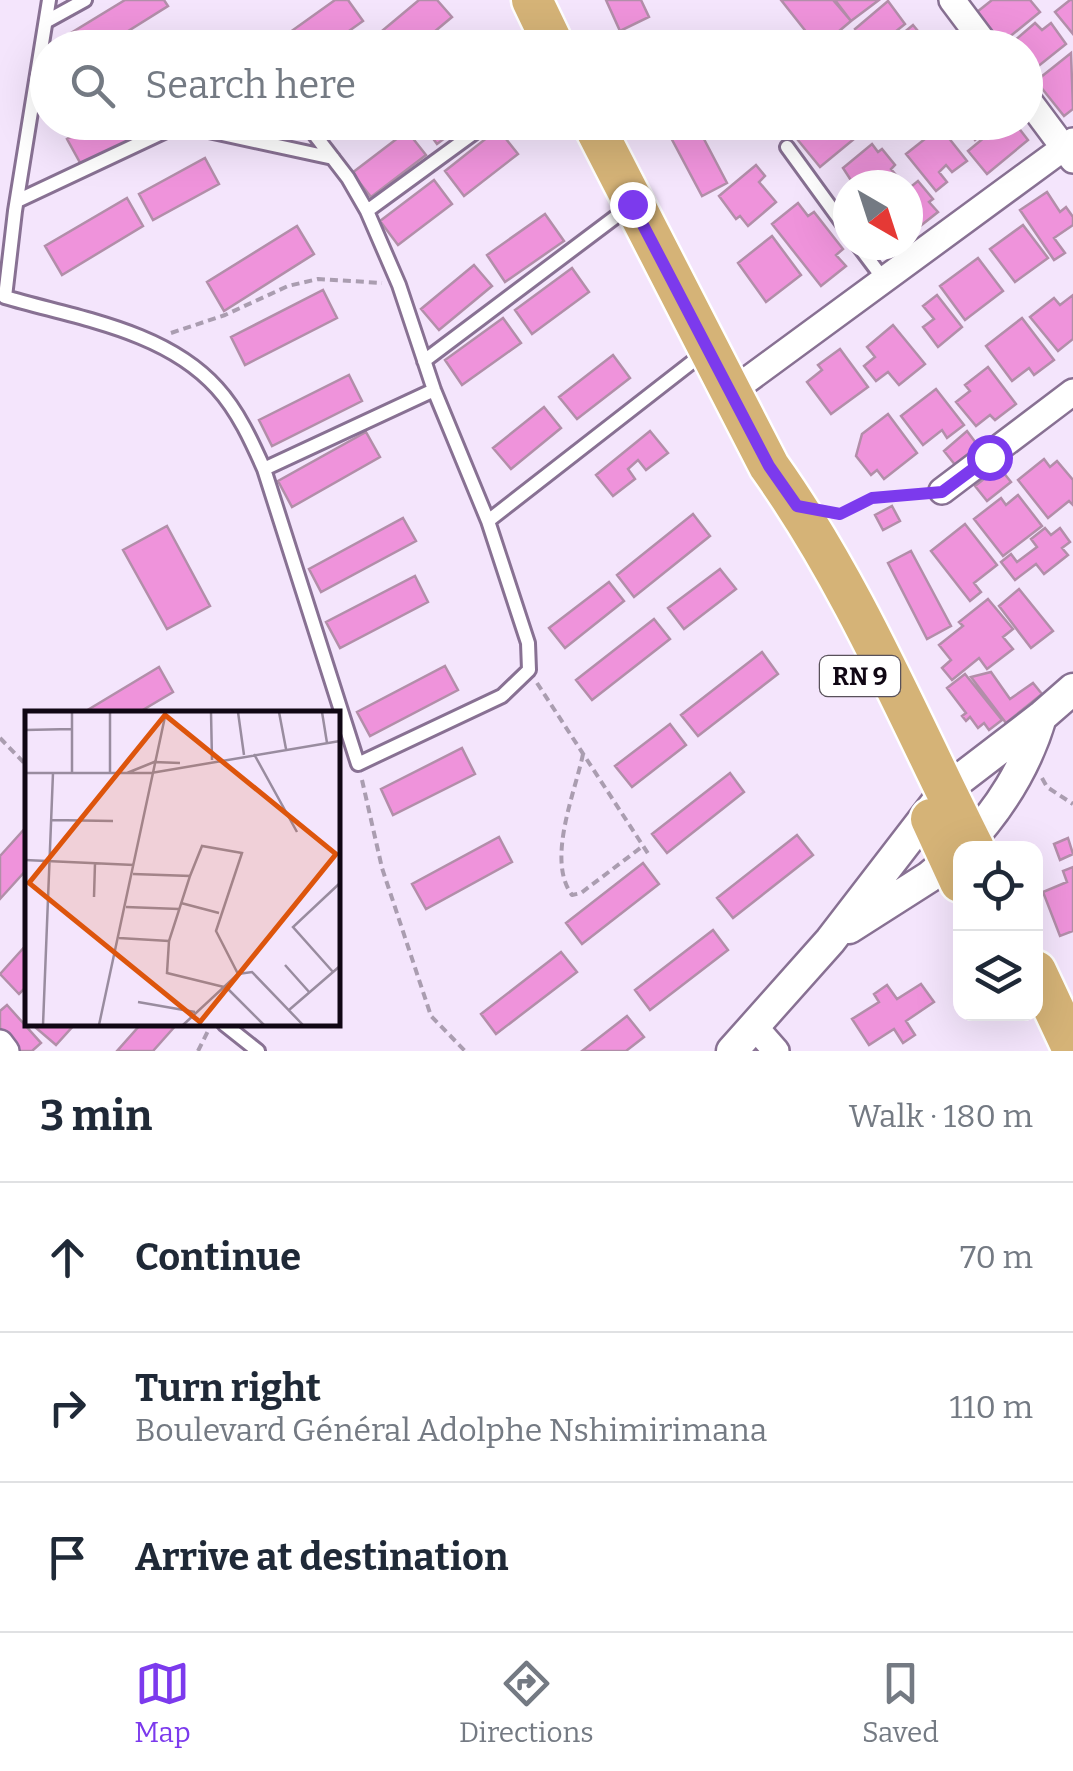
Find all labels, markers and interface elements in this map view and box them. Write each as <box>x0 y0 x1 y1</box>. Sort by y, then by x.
search box <box>30 30 1043 140</box>
icon: search <box>65 58 120 113</box>
text: Search here <box>145 62 356 108</box>
north arrow <box>833 170 923 260</box>
route end <box>610 182 656 228</box>
route start <box>967 435 1013 481</box>
road number: RN 9 <box>820 656 900 696</box>
inset map <box>25 711 340 1026</box>
map controls <box>953 841 1043 1021</box>
button: locate <box>953 841 1043 931</box>
button: layers <box>953 931 1043 1021</box>
text: 3 min <box>40 1091 152 1141</box>
text: Walk · 180 m <box>849 1097 1033 1135</box>
icon: ahead <box>40 1230 95 1285</box>
text: Continue <box>135 1234 301 1280</box>
text: 70 m <box>960 1238 1033 1276</box>
text: Turn right <box>135 1365 321 1411</box>
icon: right <box>40 1380 95 1435</box>
text: 110 m <box>950 1388 1033 1426</box>
text: Boulevard Général Adolphe Nshimirimana <box>135 1411 767 1449</box>
icon: arrive <box>40 1530 95 1585</box>
text: Arrive at destination <box>135 1534 508 1580</box>
tab: Map <box>134 1656 191 1749</box>
tab: Directions <box>459 1656 594 1749</box>
tab: Saved <box>862 1656 939 1749</box>

